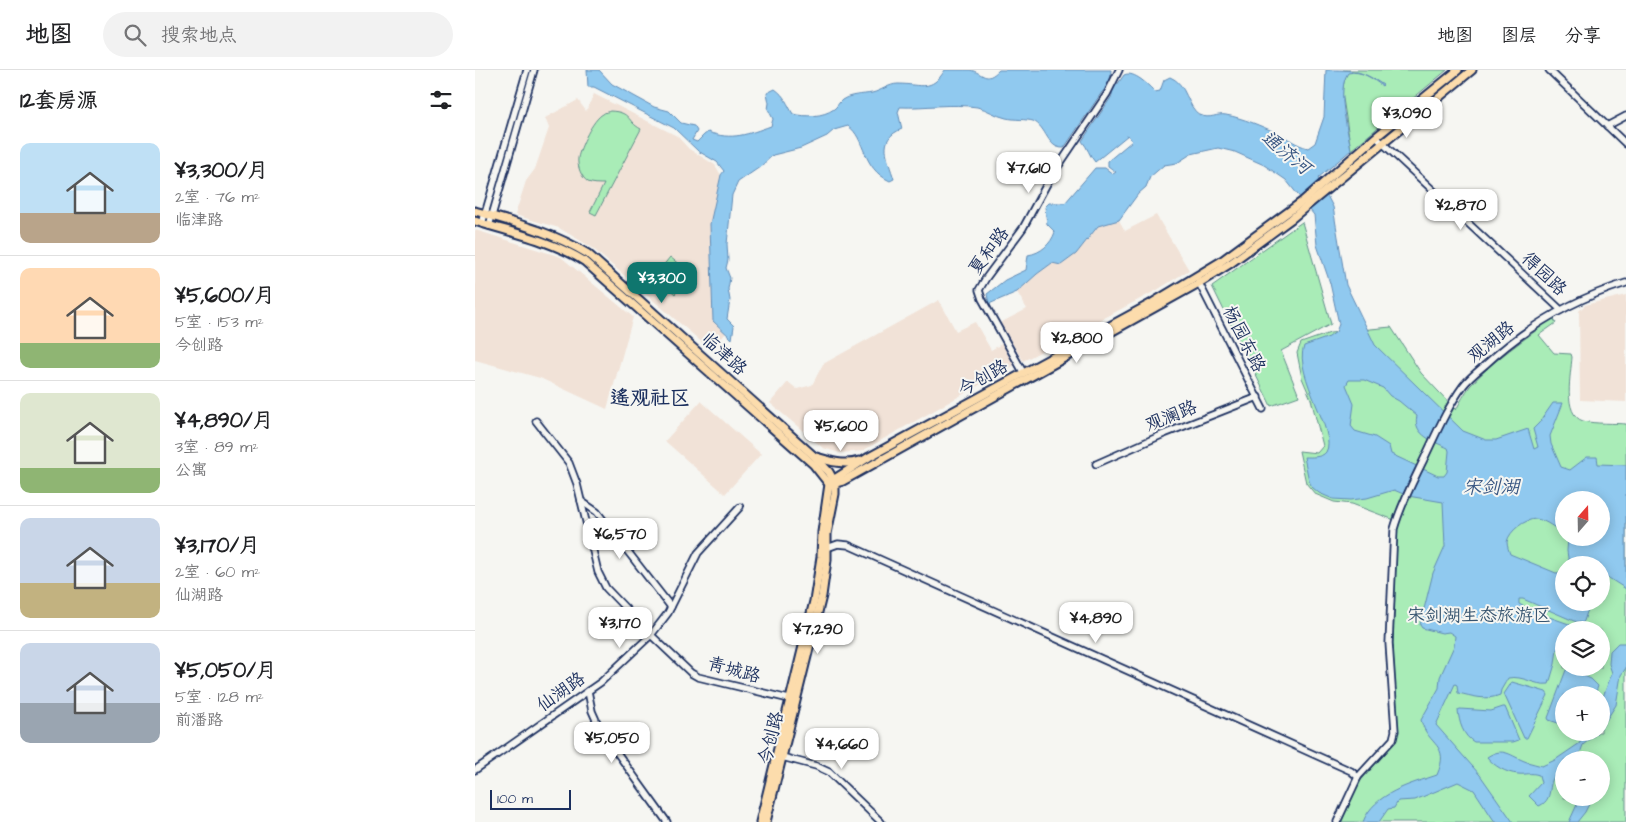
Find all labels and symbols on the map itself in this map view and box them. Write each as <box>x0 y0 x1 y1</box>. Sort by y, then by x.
pin: ¥3,090 <box>1366 97 1448 139</box>
water label: 通济河 <box>1255 125 1319 183</box>
pin: ¥7,610 <box>988 152 1070 194</box>
pin: ¥2,870 <box>1420 189 1502 231</box>
street label: 夏和路 <box>963 222 1015 280</box>
street label: 得园路 <box>1516 246 1572 302</box>
pin: ¥3,300 <box>621 262 703 304</box>
street label: 杨园东路 <box>1217 301 1271 377</box>
street label: 观湖路 <box>1462 315 1520 369</box>
pin: ¥2,800 <box>1036 322 1118 364</box>
street label: 临津路 <box>696 327 752 381</box>
street label: 今创路 <box>953 354 1013 402</box>
district label: 遥观社区 <box>610 384 690 412</box>
street label: 观澜路 <box>1141 394 1201 438</box>
pin: ¥5,600 <box>800 410 882 452</box>
water label: 宋剑湖 <box>1462 474 1521 501</box>
north arrow <box>1555 491 1610 546</box>
pin: ¥6,570 <box>579 518 661 560</box>
pin: ¥4,890 <box>1055 602 1137 644</box>
park label: 宋剑湖生态旅游区 <box>1407 603 1551 628</box>
pin: ¥3,170 <box>579 606 661 649</box>
pin: ¥7,290 <box>777 612 859 655</box>
street label: 青城路 <box>705 651 763 689</box>
street label: 仙湖路 <box>532 666 590 718</box>
street label: 今创路 <box>752 709 790 767</box>
pin: ¥5,050 <box>571 722 653 764</box>
pin: ¥4,660 <box>801 728 883 770</box>
scale bar <box>490 787 571 810</box>

